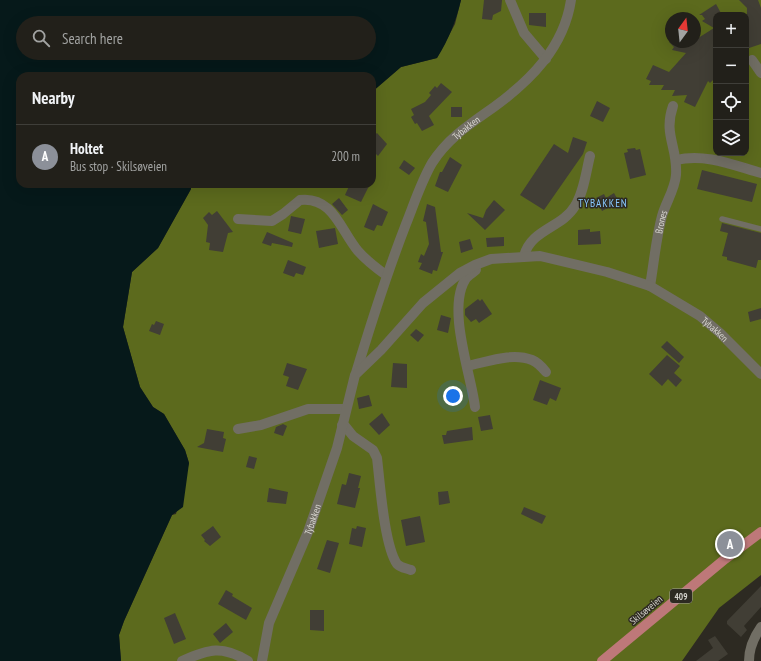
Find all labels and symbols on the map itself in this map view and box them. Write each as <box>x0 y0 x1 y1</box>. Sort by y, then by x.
north arrow <box>665 12 701 48</box>
street label: Tybakken <box>449 113 482 142</box>
district label: TYBAKKEN <box>578 196 628 210</box>
street label: Brones <box>652 208 670 235</box>
street label: Tybakken <box>699 314 731 344</box>
your location <box>443 386 463 406</box>
street label: Tybakken <box>301 502 324 537</box>
pin: A <box>717 529 743 559</box>
road number: 409 <box>670 589 692 603</box>
street label: Skilsøveien <box>627 592 665 628</box>

